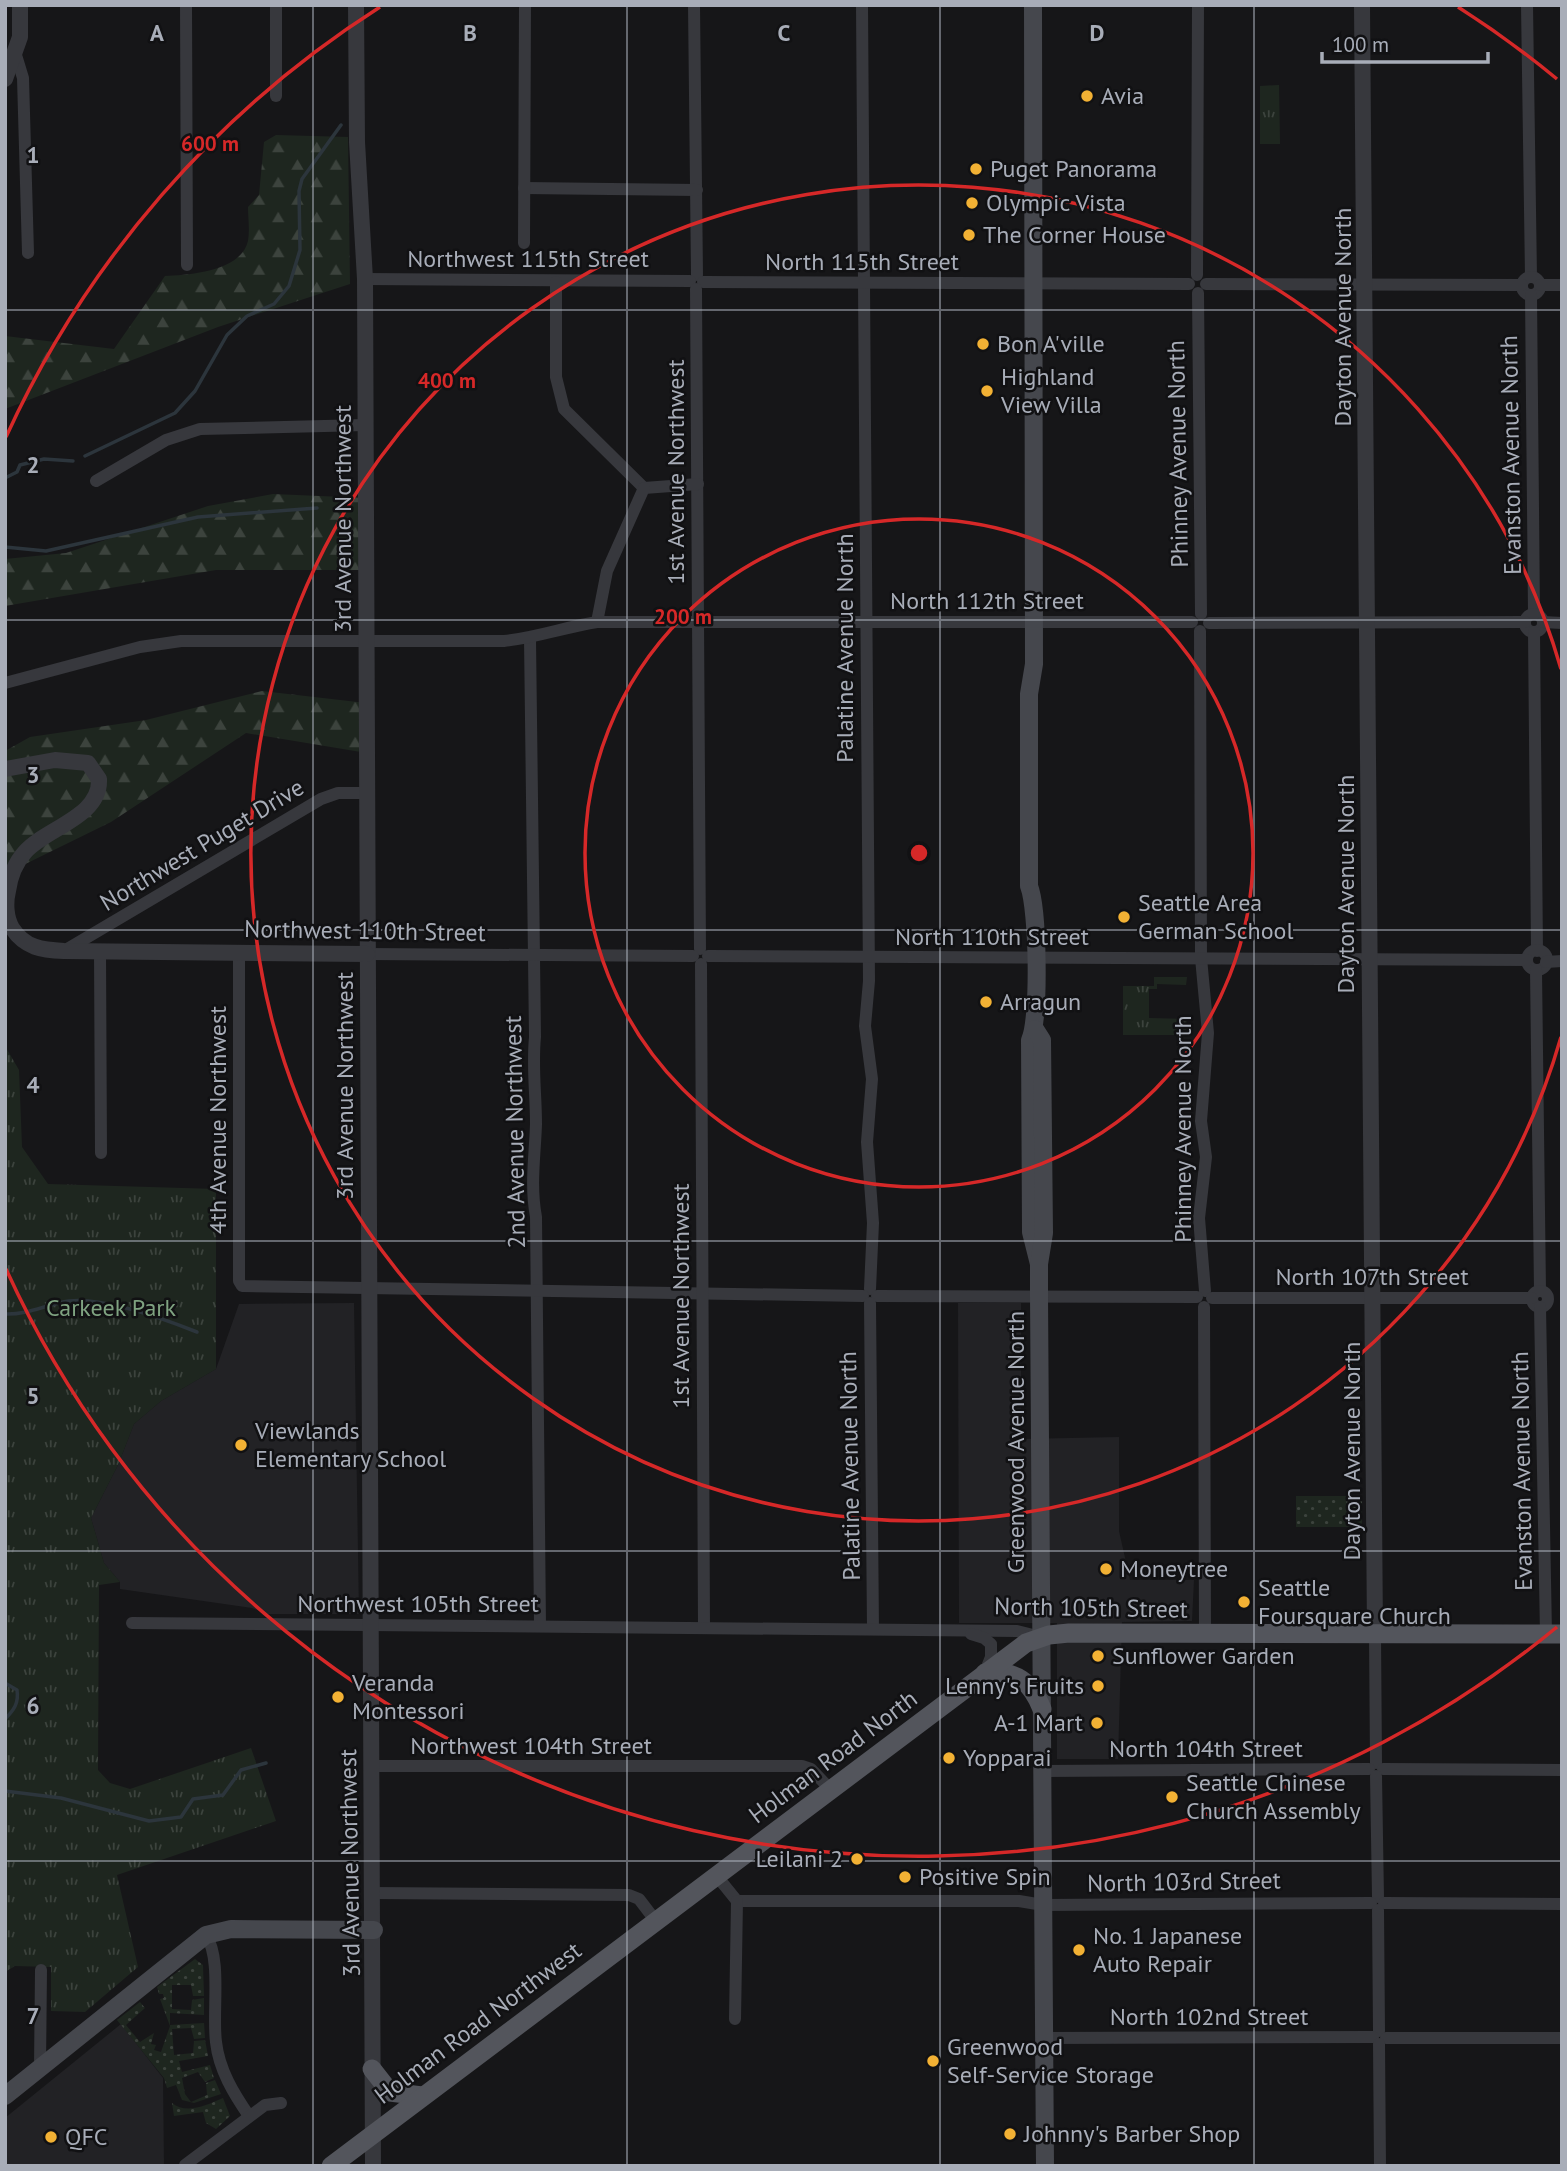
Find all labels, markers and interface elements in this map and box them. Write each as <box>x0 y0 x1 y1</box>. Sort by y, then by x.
text: A <box>150 18 164 47</box>
text: B <box>463 18 477 47</box>
text: C <box>778 18 791 47</box>
text: D <box>1090 18 1104 47</box>
scale bar <box>1322 21 1488 65</box>
text: 100 m <box>1332 31 1389 58</box>
place label: Avia <box>1101 80 1144 111</box>
marker: Avia <box>1079 88 1095 104</box>
text: 600 m <box>181 130 239 157</box>
text: 1 <box>26 140 40 169</box>
place label: Puget Panorama <box>990 153 1157 184</box>
marker: Puget Panorama <box>968 161 984 177</box>
place label: Olympic Vista <box>986 187 1126 218</box>
marker: Olympic Vista <box>964 195 980 211</box>
street label: Dayton Avenue North <box>1327 208 1358 426</box>
place label: The Corner House <box>983 219 1166 250</box>
marker: The Corner House <box>961 227 977 243</box>
street label: Northwest 115th Street <box>407 243 649 274</box>
street label: North 115th Street <box>765 246 959 277</box>
place label: Bon A'ville <box>997 328 1105 359</box>
street label: Evanston Avenue North <box>1493 335 1528 575</box>
marker: Bon A'ville <box>975 336 991 352</box>
street label: Phinney Avenue North <box>1160 340 1195 568</box>
street label: 1st Avenue Northwest <box>660 359 691 585</box>
place label: Highland View Villa <box>1000 361 1102 420</box>
text: 400 m <box>418 367 476 394</box>
marker: Highland View Villa <box>979 383 995 399</box>
street label: 3rd Avenue Northwest <box>327 405 358 633</box>
text: 2 <box>26 450 40 479</box>
street label: Palatine Avenue North <box>829 533 860 763</box>
street label: North 112th Street <box>890 585 1084 616</box>
text: 200 m <box>654 603 712 630</box>
text: 3 <box>26 760 40 789</box>
street label: Northwest Puget Drive <box>94 771 309 918</box>
street label: Dayton Avenue North <box>1330 775 1361 993</box>
centre of rings <box>907 841 931 865</box>
place label: Seattle Area German School <box>1138 887 1293 946</box>
marker: Seattle Area German School <box>1116 909 1132 925</box>
street label: Northwest 110th Street <box>244 913 486 948</box>
street label: North 110th Street <box>895 921 1089 952</box>
street label: 3rd Avenue Northwest <box>329 972 360 1200</box>
place label: Arragun <box>1000 986 1081 1017</box>
marker: Arragun <box>978 994 994 1010</box>
street label: 4th Avenue Northwest <box>202 1006 233 1234</box>
street label: 2nd Avenue Northwest <box>497 1015 532 1249</box>
street label: Phinney Avenue North <box>1167 1015 1198 1243</box>
text: 4 <box>26 1070 40 1099</box>
street label: 1st Avenue Northwest <box>665 1183 696 1409</box>
street label: North 107th Street <box>1275 1261 1469 1292</box>
park label: Carkeek Park <box>46 1292 177 1323</box>
street label: Greenwood Avenue North <box>1000 1311 1031 1573</box>
street label: Dayton Avenue North <box>1336 1342 1367 1560</box>
street label: Palatine Avenue North <box>832 1351 867 1581</box>
street label: Evanston Avenue North <box>1504 1351 1539 1591</box>
text: 5 <box>26 1381 40 1410</box>
place label: Viewlands Elementary School <box>254 1415 446 1474</box>
marker: Viewlands Elementary School <box>233 1437 249 1453</box>
place label: Moneytree <box>1120 1553 1228 1584</box>
marker: Moneytree <box>1098 1561 1114 1577</box>
place label: Seattle Foursquare Church <box>1258 1572 1451 1631</box>
street label: Northwest 105th Street <box>297 1588 539 1619</box>
street label: North 105th Street <box>994 1590 1188 1625</box>
marker: Seattle Foursquare Church <box>1236 1594 1252 1610</box>
place label: Sunflower Garden <box>1112 1640 1295 1671</box>
marker: Sunflower Garden <box>1090 1648 1106 1664</box>
place label: Veranda Montessori <box>351 1667 465 1726</box>
place label: Lenny's Fruits <box>945 1670 1084 1701</box>
marker: Lenny's Fruits <box>1090 1678 1106 1694</box>
street label: Holman Road North <box>742 1683 923 1830</box>
marker: Veranda Montessori <box>330 1689 346 1705</box>
text: 6 <box>26 1691 40 1720</box>
place label: A-1 Mart <box>994 1707 1083 1738</box>
marker: A-1 Mart <box>1089 1715 1105 1731</box>
street label: Northwest 104th Street <box>410 1730 652 1761</box>
street label: North 104th Street <box>1109 1733 1303 1764</box>
place label: Yopparai <box>963 1742 1052 1773</box>
street label: 3rd Avenue Northwest <box>332 1749 367 1977</box>
marker: Yopparai <box>941 1750 957 1766</box>
place label: Seattle Chinese Church Assembly <box>1186 1767 1361 1826</box>
marker: Seattle Chinese Church Assembly <box>1164 1789 1180 1805</box>
place label: Leilani 2 <box>755 1843 843 1874</box>
marker: Leilani 2 <box>849 1851 865 1867</box>
place label: Positive Spin <box>919 1861 1051 1892</box>
street label: North 103rd Street <box>1087 1864 1281 1899</box>
marker: Positive Spin <box>897 1869 913 1885</box>
place label: No. 1 Japanese Auto Repair <box>1093 1920 1242 1979</box>
street label: Holman Road Northwest <box>368 1935 587 2111</box>
marker: No. 1 Japanese Auto Repair <box>1071 1942 1087 1958</box>
text: 7 <box>26 2001 40 2030</box>
street label: North 102nd Street <box>1110 2001 1308 2032</box>
place label: Greenwood Self-Service Storage <box>947 2031 1154 2090</box>
marker: Greenwood Self-Service Storage <box>925 2053 941 2069</box>
place label: Johnny's Barber Shop <box>1023 2118 1240 2149</box>
place label: QFC <box>65 2121 108 2152</box>
marker: Johnny's Barber Shop <box>1002 2126 1018 2142</box>
marker: QFC <box>43 2129 59 2145</box>

